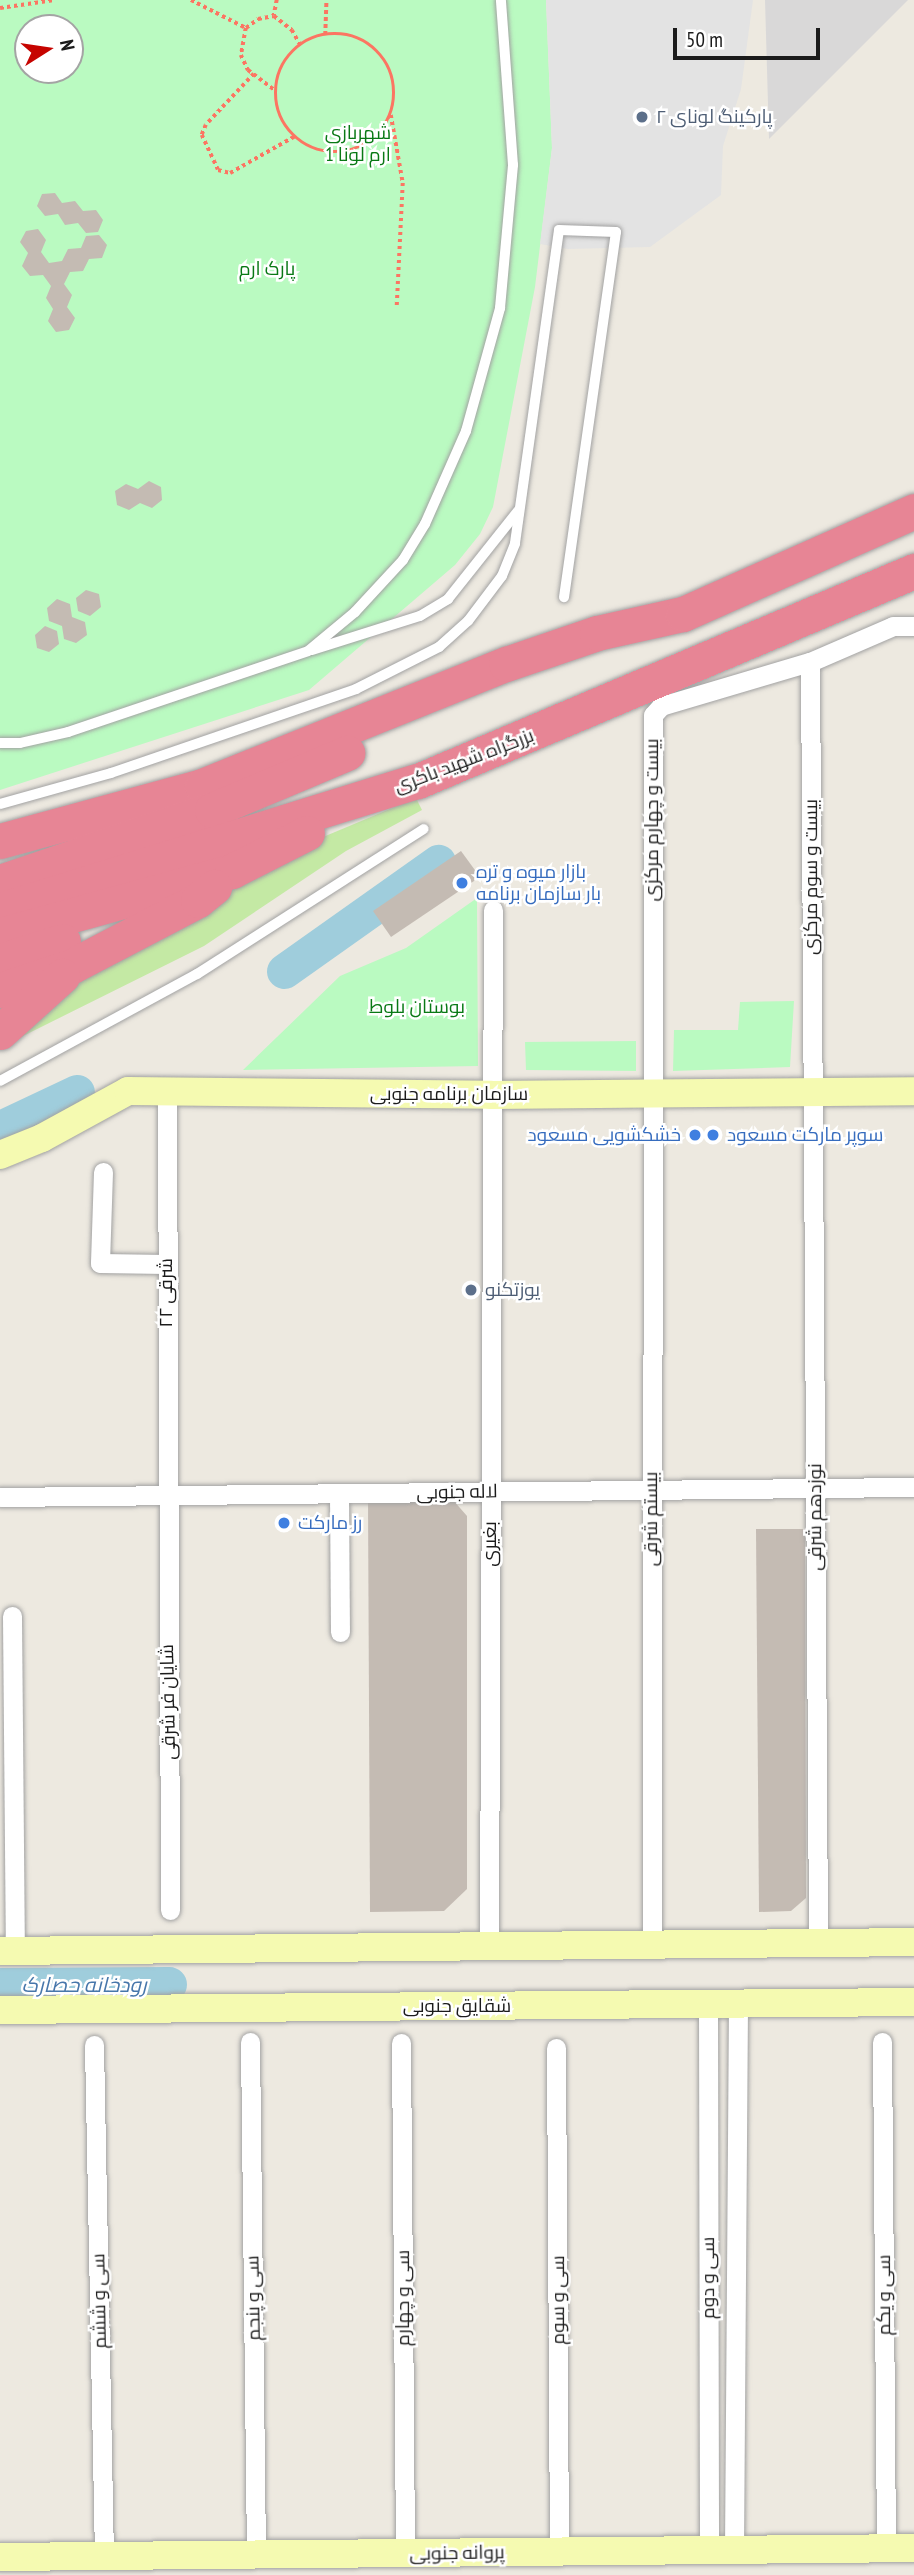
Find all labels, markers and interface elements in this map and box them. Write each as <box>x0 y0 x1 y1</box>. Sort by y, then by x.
north arrow <box>14 14 84 84</box>
scale bar <box>676 14 823 58</box>
text: 50 m <box>686 26 723 53</box>
text: N <box>55 38 80 53</box>
place label: پارکینگ لونای ۲ <box>656 106 772 128</box>
marker: پارکینگ لونای ۲ <box>634 109 650 125</box>
park label: شهربازی ارم لونا 1 <box>325 122 391 166</box>
park label: پارک ارم <box>239 258 295 280</box>
street label: بزرگراه شهید باکری <box>391 724 537 798</box>
street label: بیست و چهارم مرکزی <box>641 738 663 902</box>
street label: بیست و سوم مرکزی <box>800 799 822 955</box>
place label: بازار میوه و تره بار سازمان برنامه <box>476 861 601 905</box>
marker: بازار میوه و تره بار سازمان برنامه <box>454 875 470 891</box>
park label: بوستان بلوط <box>369 996 465 1018</box>
street label: سازمان برنامه جنوبی <box>370 1083 528 1105</box>
place label: خشکشویی مسعود <box>528 1124 681 1146</box>
place label: سوپر مارکت مسعود <box>727 1124 884 1146</box>
marker: خشکشویی مسعود <box>687 1127 703 1143</box>
marker: سوپر مارکت مسعود <box>705 1127 721 1143</box>
street label: ۲۲ شرقی <box>155 1258 177 1328</box>
place label: یوزتکنو <box>485 1279 540 1301</box>
marker: یوزتکنو <box>463 1282 479 1298</box>
street label: نوزدهم شرقی <box>804 1463 826 1571</box>
street label: بیستم شرقی <box>640 1472 662 1566</box>
street label: لاله جنوبی <box>416 1480 498 1504</box>
place label: رز مارکت <box>298 1512 362 1534</box>
marker: رز مارکت <box>276 1515 292 1531</box>
street label: بغیری <box>479 1521 501 1567</box>
street label: شایان فر شرقی <box>156 1644 180 1760</box>
water label: رودخانه حصارک <box>22 1972 146 1998</box>
street label: شقایق جنوبی <box>403 1995 511 2017</box>
street label: سی و دوم <box>697 2237 719 2319</box>
street label: سی و چهارم <box>392 2250 414 2346</box>
street label: سی و ششم <box>87 2253 111 2349</box>
street label: سی و یکم <box>873 2254 895 2336</box>
street label: سی و پنجم <box>241 2255 265 2341</box>
street label: سی و سوم <box>547 2255 569 2345</box>
street label: پروانه جنوبی <box>409 2541 505 2565</box>

